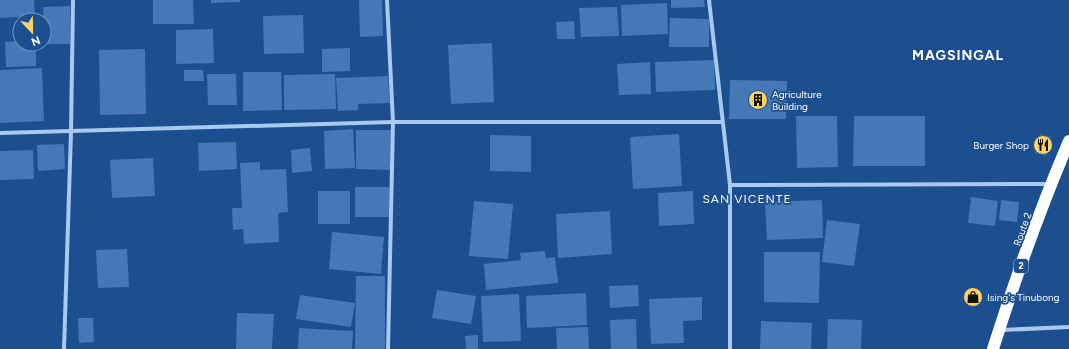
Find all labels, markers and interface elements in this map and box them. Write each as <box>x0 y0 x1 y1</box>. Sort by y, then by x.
north arrow <box>12 12 52 52</box>
text: N <box>29 33 42 48</box>
district label: MAGSINGAL <box>912 47 1004 64</box>
place label: Agriculture Building <box>772 88 822 113</box>
building icon: Agriculture Building <box>747 89 769 111</box>
restaurant icon: Burger Shop <box>1032 134 1054 156</box>
place label: Burger Shop <box>973 139 1029 152</box>
district label: SAN VICENTE <box>702 192 792 206</box>
street label: Route 2 <box>1010 211 1035 248</box>
road number: 2 <box>1014 259 1028 273</box>
shop icon: Ising's Tinubong <box>962 286 984 308</box>
place label: Ising's Tinubong <box>987 291 1060 304</box>

